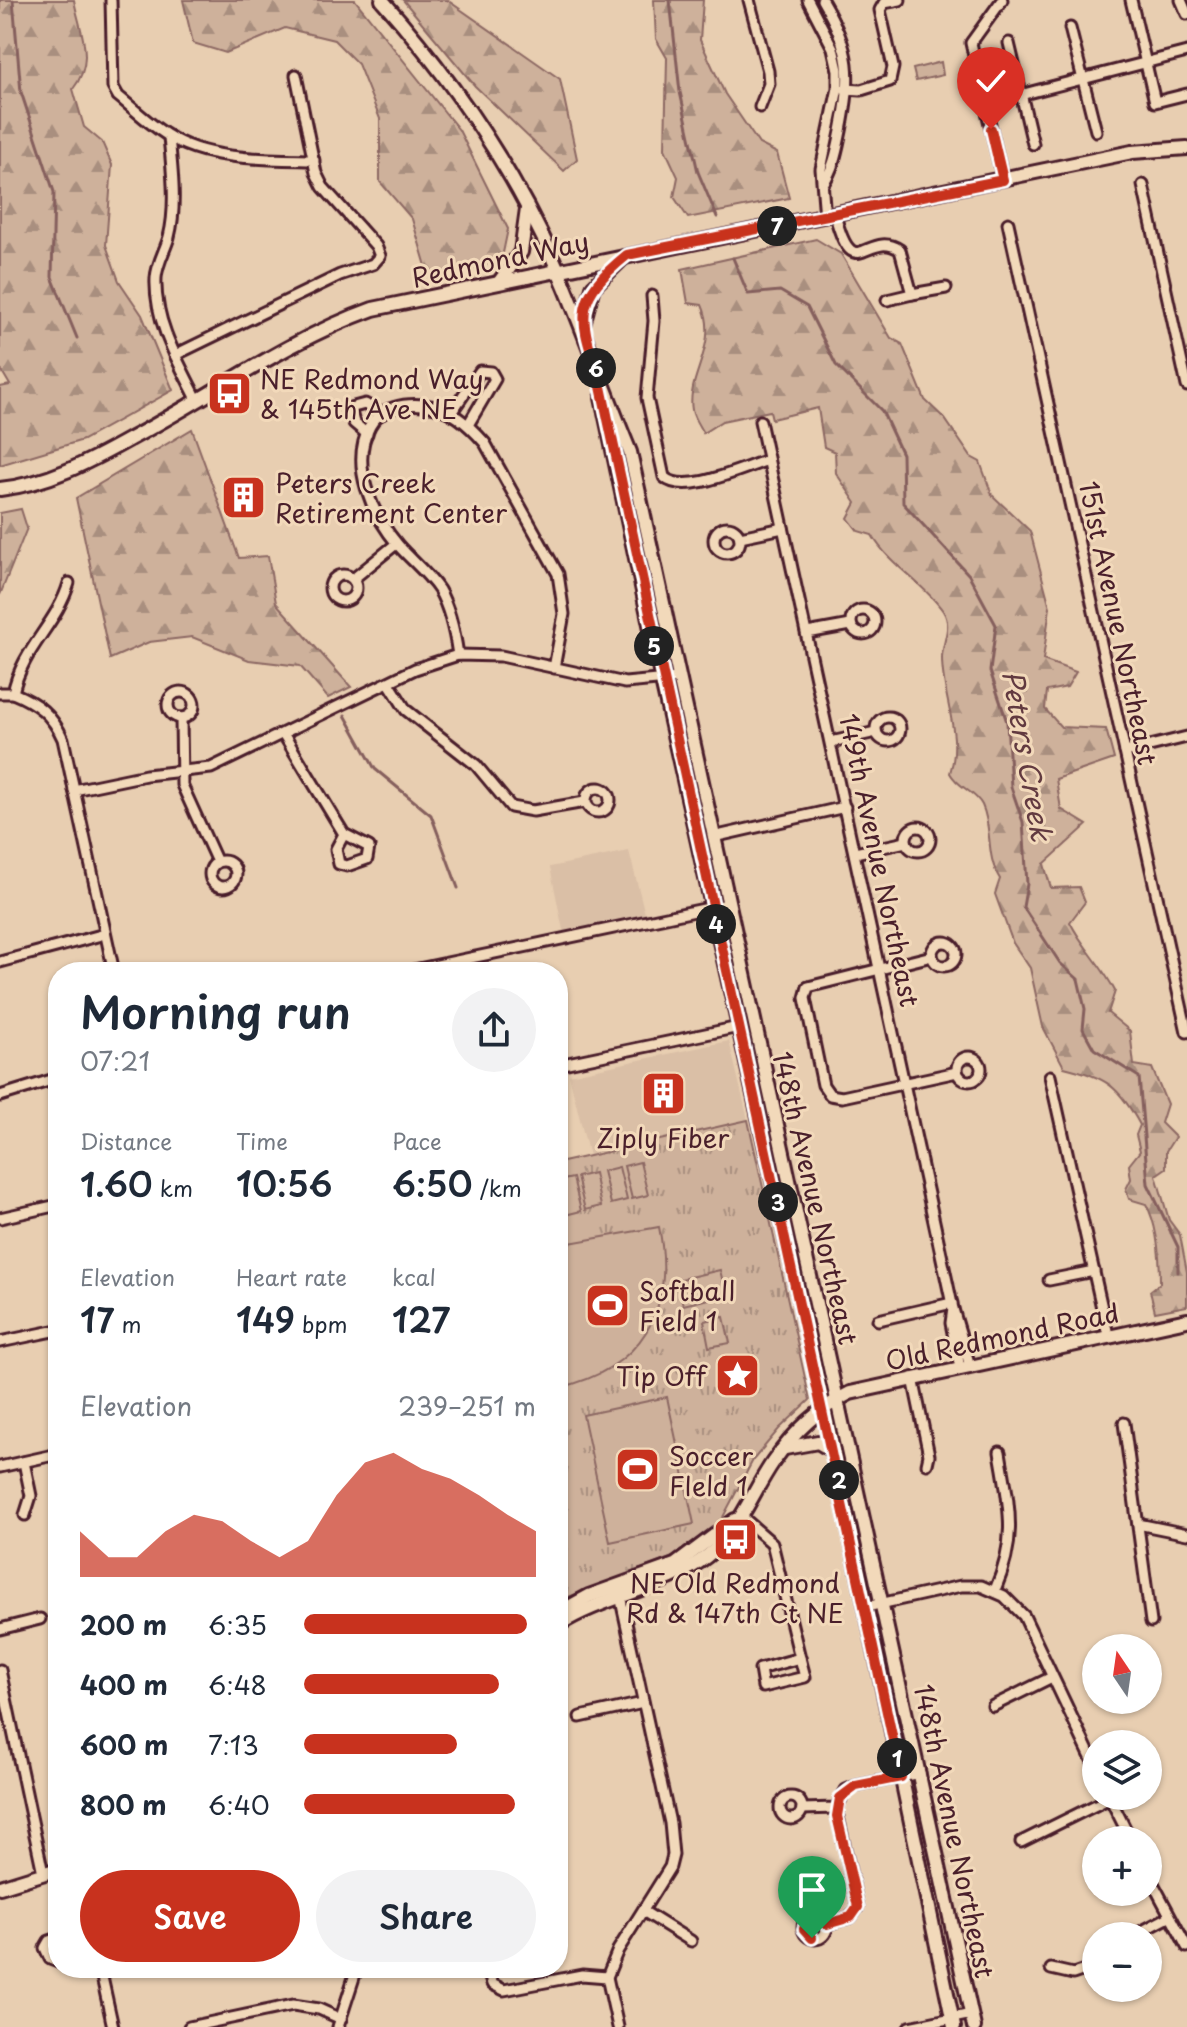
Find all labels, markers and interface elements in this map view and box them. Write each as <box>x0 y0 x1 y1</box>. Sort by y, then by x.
pin <box>957 47 1025 129</box>
icon: check <box>969 59 1013 103</box>
pin: 7 <box>757 206 797 246</box>
text: 7 <box>771 209 783 242</box>
street label: Redmond Way <box>408 221 592 297</box>
pin: 6 <box>576 348 616 388</box>
text: 6 <box>588 351 604 384</box>
place label: NE Redmond Way & 145th Ave NE <box>260 359 484 428</box>
bus stop icon: NE Redmond Way & 145th Ave NE <box>205 369 253 417</box>
place label: Peters Creek Retirement Center <box>275 463 508 532</box>
building icon: Peters Creek Retirement Center <box>220 473 268 521</box>
street label: 151st Avenue Northeast <box>1070 478 1168 768</box>
pin: 5 <box>634 626 674 666</box>
text: 5 <box>647 629 661 662</box>
water label: Peters Creek <box>992 666 1065 846</box>
street label: 149th Avenue Northeast <box>830 710 930 1010</box>
pin: 4 <box>696 904 736 944</box>
text: 4 <box>709 907 723 940</box>
text: Morning run <box>80 978 351 1044</box>
button: share <box>452 988 536 1072</box>
text: 07:21 <box>80 1041 150 1080</box>
street label: 148th Avenue Northeast <box>763 1048 869 1348</box>
building icon: Ziply Fiber <box>639 1070 687 1118</box>
place label: Ziply Fiber <box>597 1118 730 1157</box>
text: Distance <box>80 1124 172 1157</box>
text: Time <box>236 1124 288 1157</box>
text: Pace <box>392 1124 442 1157</box>
text: 1.60 <box>80 1157 153 1209</box>
text: 10:56 <box>236 1157 332 1209</box>
text: 6:50 <box>392 1157 473 1209</box>
text: km <box>153 1171 193 1204</box>
text: /km <box>473 1171 522 1204</box>
pin: 3 <box>758 1182 798 1222</box>
text: 3 <box>771 1185 785 1218</box>
text: Elevation <box>80 1260 175 1293</box>
text: Heart rate <box>236 1260 347 1293</box>
text: kcal <box>392 1260 436 1293</box>
place label: Softball Field 1 <box>639 1271 735 1340</box>
sports icon: Softball Field 1 <box>584 1281 632 1329</box>
street label: Old Redmond Road <box>882 1292 1122 1380</box>
text: 17 <box>80 1293 114 1345</box>
text: 149 <box>236 1293 295 1345</box>
text: 127 <box>392 1293 450 1345</box>
text: m <box>114 1307 142 1340</box>
text: bpm <box>295 1307 348 1340</box>
place icon: Tip Off <box>713 1351 761 1399</box>
place label: Tip Off <box>616 1356 708 1395</box>
text: Elevation <box>80 1386 192 1425</box>
text: 239–251 m <box>398 1386 536 1425</box>
place label: Soccer FIeld 1 <box>669 1436 754 1505</box>
sports icon: Soccer FIeld 1 <box>614 1446 662 1494</box>
pin: 2 <box>819 1460 859 1500</box>
text: 2 <box>831 1463 847 1496</box>
bus stop icon: NE Old Redmond Rd & 147th Ct NE <box>711 1515 759 1563</box>
place label: NE Old Redmond Rd & 147th Ct NE <box>626 1563 844 1632</box>
text: 200 m <box>80 1605 167 1644</box>
text: 6:35 <box>208 1605 267 1644</box>
north arrow <box>1082 1634 1162 1714</box>
map controls <box>1082 1634 1162 2002</box>
text: 400 m <box>80 1665 168 1704</box>
text: 6:48 <box>208 1665 267 1704</box>
street label: 148th Avenue Northeast <box>905 1680 1005 1982</box>
text: 600 m <box>80 1725 168 1764</box>
text: 7:13 <box>208 1725 259 1764</box>
button: layers <box>1082 1730 1162 1810</box>
pin: 1 <box>877 1738 917 1778</box>
text: 1 <box>892 1741 902 1774</box>
text: 800 m <box>80 1785 167 1824</box>
text: 6:40 <box>208 1785 270 1824</box>
button: + <box>1082 1826 1162 1906</box>
pin <box>778 1856 846 1938</box>
icon: arrive <box>790 1868 834 1912</box>
button: Save <box>80 1870 300 1962</box>
button: Share <box>316 1870 536 1962</box>
button: − <box>1082 1922 1162 2002</box>

